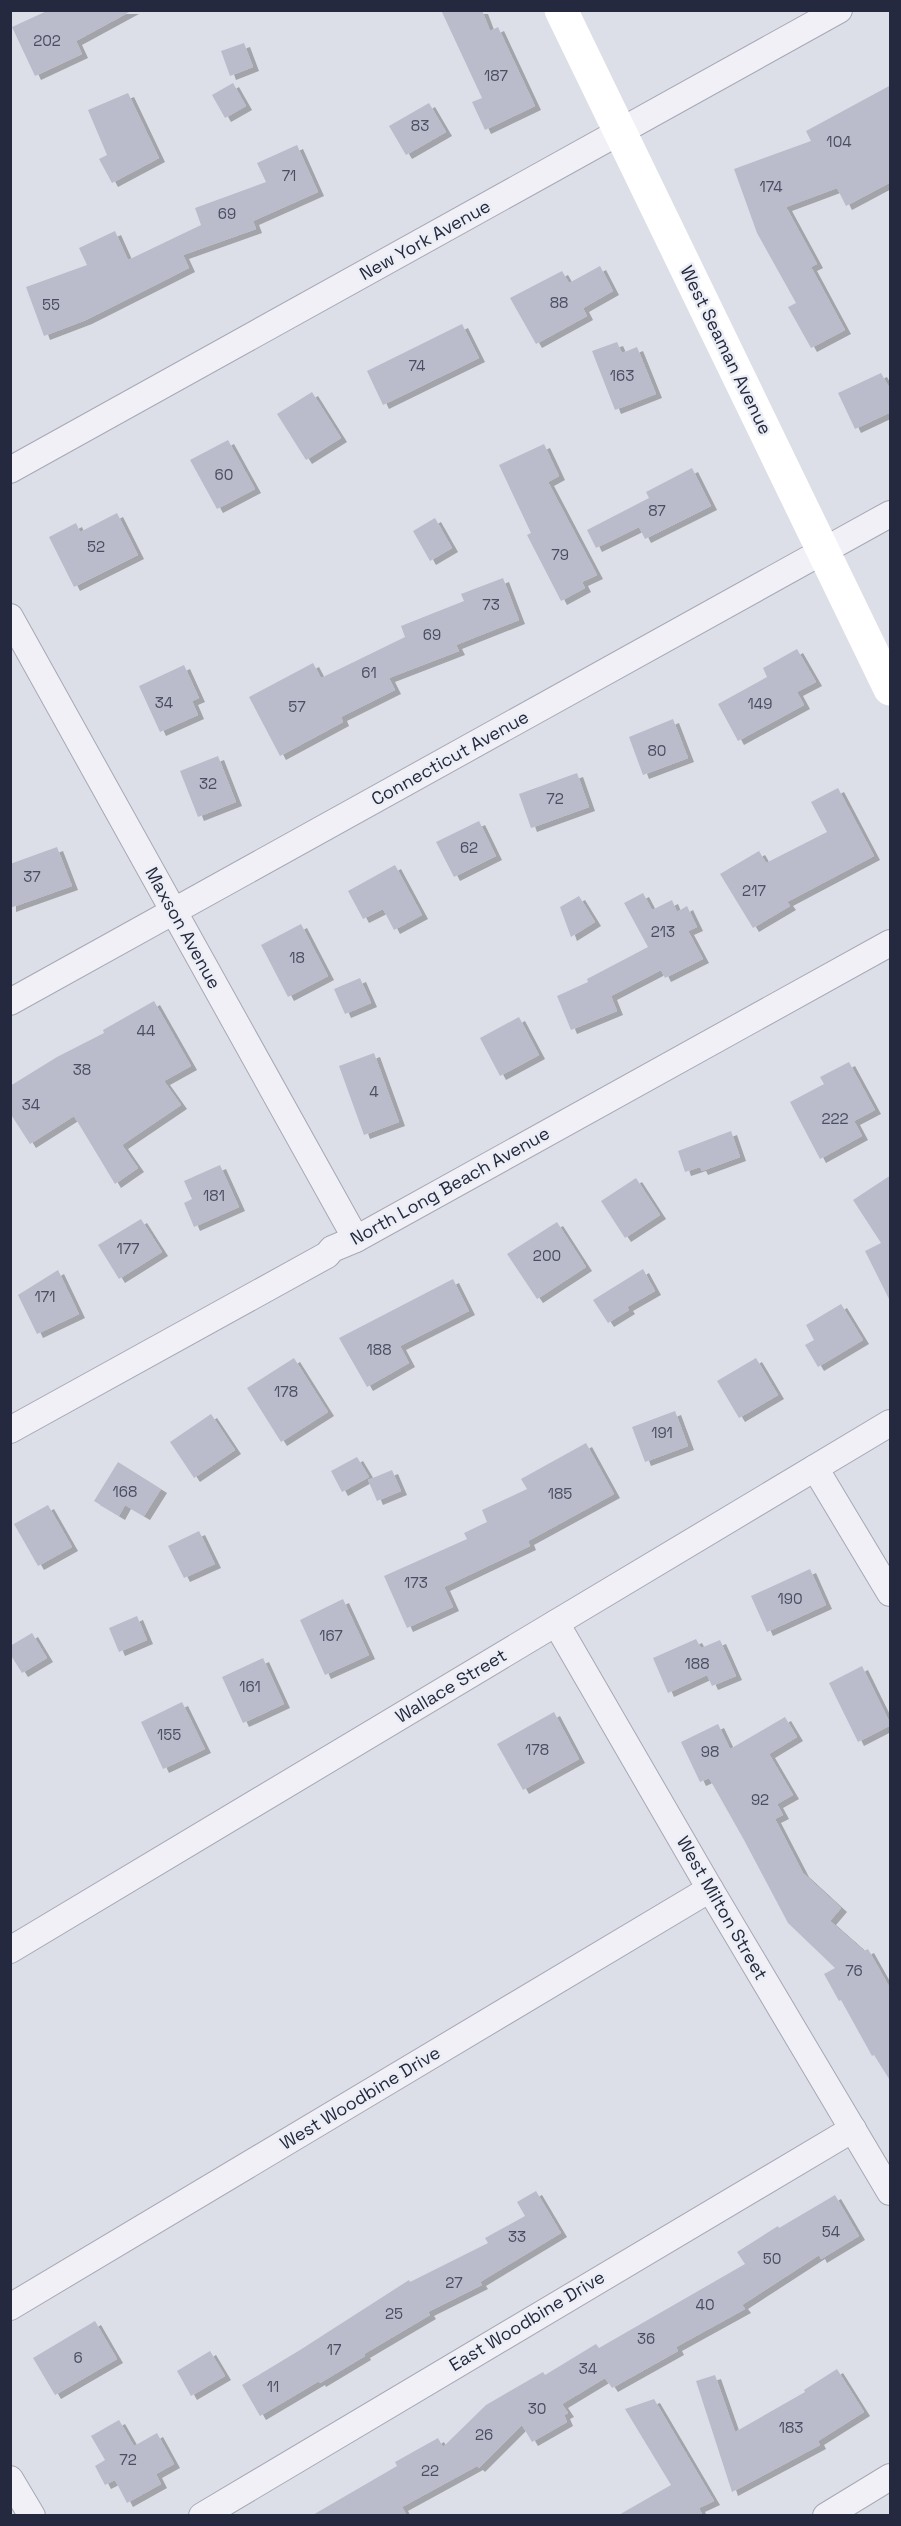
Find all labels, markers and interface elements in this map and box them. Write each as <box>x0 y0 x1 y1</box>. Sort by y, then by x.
house number: 202 <box>33 31 61 50</box>
house number: 187 <box>484 66 508 85</box>
house number: 83 <box>411 116 429 135</box>
house number: 104 <box>826 132 852 151</box>
house number: 71 <box>282 166 296 185</box>
house number: 174 <box>759 177 783 196</box>
street label: New York Avenue <box>355 194 494 285</box>
house number: 69 <box>218 204 236 223</box>
street label: West Seaman Avenue <box>676 262 777 438</box>
house number: 88 <box>550 293 568 312</box>
house number: 55 <box>42 295 60 314</box>
house number: 74 <box>409 356 425 375</box>
house number: 163 <box>610 366 634 385</box>
house number: 60 <box>215 465 233 484</box>
house number: 87 <box>648 501 666 520</box>
house number: 52 <box>87 537 105 556</box>
house number: 79 <box>551 545 569 564</box>
house number: 73 <box>482 595 500 614</box>
house number: 69 <box>423 625 441 644</box>
house number: 61 <box>361 663 377 682</box>
house number: 34 <box>155 693 173 712</box>
house number: 149 <box>748 694 772 713</box>
house number: 57 <box>288 697 306 716</box>
street label: Connecticut Avenue <box>367 705 533 810</box>
house number: 80 <box>648 741 666 760</box>
house number: 32 <box>199 774 217 793</box>
house number: 72 <box>546 789 564 808</box>
house number: 62 <box>460 838 478 857</box>
street label: Maxson Avenue <box>140 863 226 993</box>
house number: 37 <box>23 867 41 886</box>
house number: 217 <box>742 881 766 900</box>
house number: 213 <box>651 922 675 941</box>
house number: 18 <box>289 948 305 967</box>
house number: 44 <box>137 1021 155 1040</box>
house number: 38 <box>73 1060 91 1079</box>
house number: 4 <box>369 1082 379 1101</box>
house number: 34 <box>22 1095 40 1114</box>
house number: 222 <box>821 1109 849 1128</box>
street label: North Long Beach Avenue <box>346 1121 553 1250</box>
house number: 181 <box>203 1186 225 1205</box>
house number: 177 <box>116 1239 140 1258</box>
house number: 200 <box>533 1246 561 1265</box>
house number: 171 <box>35 1287 55 1306</box>
house number: 188 <box>367 1340 391 1359</box>
house number: 178 <box>274 1382 298 1401</box>
house number: 191 <box>651 1423 673 1442</box>
house number: 168 <box>113 1482 137 1501</box>
house number: 185 <box>548 1484 572 1503</box>
house number: 173 <box>404 1573 428 1592</box>
house number: 190 <box>777 1589 803 1608</box>
house number: 167 <box>319 1626 343 1645</box>
street label: Wallace Street <box>391 1643 511 1728</box>
house number: 188 <box>685 1654 709 1673</box>
house number: 161 <box>239 1677 261 1696</box>
house number: 155 <box>157 1725 181 1744</box>
house number: 178 <box>525 1740 549 1759</box>
house number: 98 <box>701 1742 719 1761</box>
house number: 92 <box>751 1790 769 1809</box>
street label: West Milton Street <box>672 1832 773 1984</box>
house number: 76 <box>845 1961 863 1980</box>
street label: West Woodbine Drive <box>275 2041 444 2155</box>
house number: 54 <box>822 2222 840 2241</box>
house number: 33 <box>508 2227 526 2246</box>
house number: 50 <box>763 2249 781 2268</box>
street label: East Woodbine Drive <box>445 2265 609 2376</box>
house number: 27 <box>445 2273 463 2292</box>
house number: 40 <box>696 2295 715 2314</box>
house number: 25 <box>385 2304 403 2323</box>
house number: 36 <box>637 2329 655 2348</box>
house number: 17 <box>327 2340 341 2359</box>
house number: 6 <box>73 2348 83 2367</box>
house number: 34 <box>579 2359 597 2378</box>
house number: 11 <box>267 2377 279 2396</box>
house number: 30 <box>528 2399 546 2418</box>
house number: 183 <box>779 2418 803 2437</box>
house number: 26 <box>475 2425 493 2444</box>
house number: 72 <box>119 2450 137 2469</box>
house number: 22 <box>421 2461 439 2480</box>

